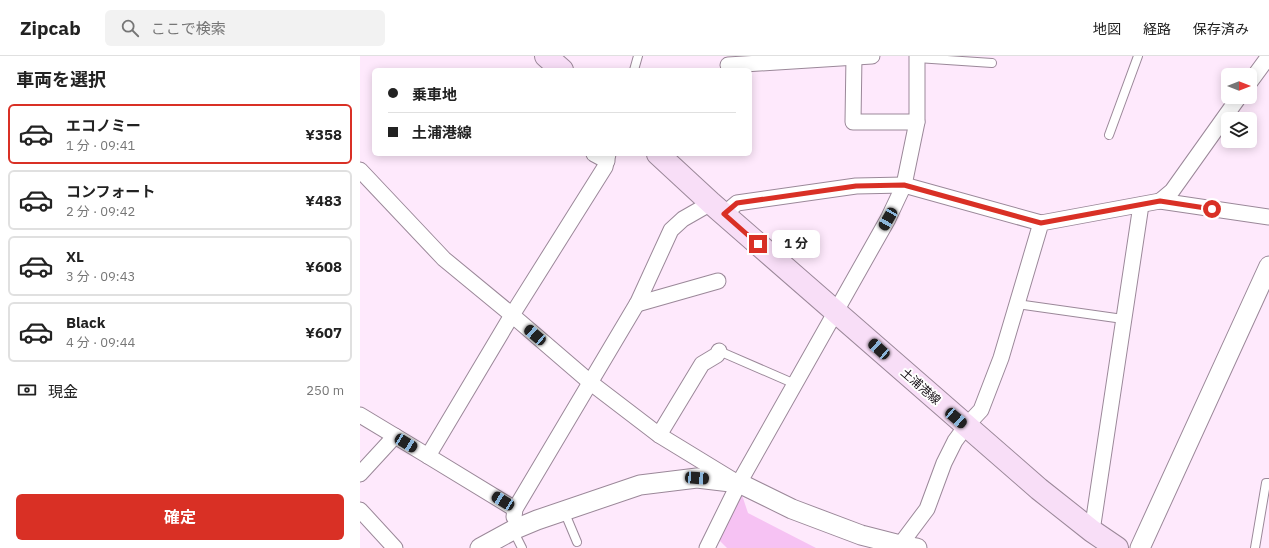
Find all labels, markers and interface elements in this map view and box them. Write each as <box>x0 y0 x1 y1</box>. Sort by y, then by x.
search box <box>105 10 385 46</box>
text: Zipcab <box>20 16 81 40</box>
icon: search <box>119 17 141 39</box>
text: ここで検索 <box>151 19 226 38</box>
text: 地図 <box>1093 20 1121 38</box>
text: 経路 <box>1143 20 1171 38</box>
text: 保存済み <box>1193 20 1249 38</box>
text: 車両を選択 <box>16 68 106 91</box>
north arrow <box>1221 68 1257 104</box>
map controls <box>1221 68 1257 148</box>
text: 乗車地 <box>412 85 457 104</box>
button: layers <box>1221 112 1257 148</box>
icon: car <box>18 116 54 152</box>
text: エコノミー <box>66 116 141 135</box>
text: 土浦港線 <box>412 123 472 142</box>
text: ¥358 <box>305 125 342 144</box>
text: 1 分 · 09:41 <box>66 137 135 154</box>
icon: car <box>18 182 54 218</box>
text: コンフォート <box>66 182 156 201</box>
text: ¥483 <box>305 191 342 210</box>
route start <box>1203 200 1221 218</box>
text: 2 分 · 09:42 <box>66 203 135 220</box>
car <box>877 206 899 232</box>
callout: 1 分 <box>772 230 820 258</box>
route end <box>749 235 767 253</box>
text: 1 分 <box>784 235 808 252</box>
text: XL <box>66 247 84 266</box>
icon: car <box>18 248 54 284</box>
text: ¥608 <box>305 257 342 276</box>
text: 3 分 · 09:43 <box>66 268 135 285</box>
text: Black <box>66 313 106 332</box>
icon: car <box>18 314 54 350</box>
text: ¥607 <box>305 323 342 342</box>
car <box>522 323 548 347</box>
text: 4 分 · 09:44 <box>66 334 135 351</box>
car <box>866 337 892 361</box>
street label: 土浦港線 <box>898 365 944 407</box>
icon: cash <box>16 379 38 401</box>
text: 現金 <box>48 382 78 401</box>
text: 250 m <box>306 382 344 399</box>
car <box>943 406 969 430</box>
car <box>393 432 419 454</box>
car <box>685 471 709 485</box>
car <box>490 490 516 512</box>
button: 確定 <box>16 494 344 540</box>

